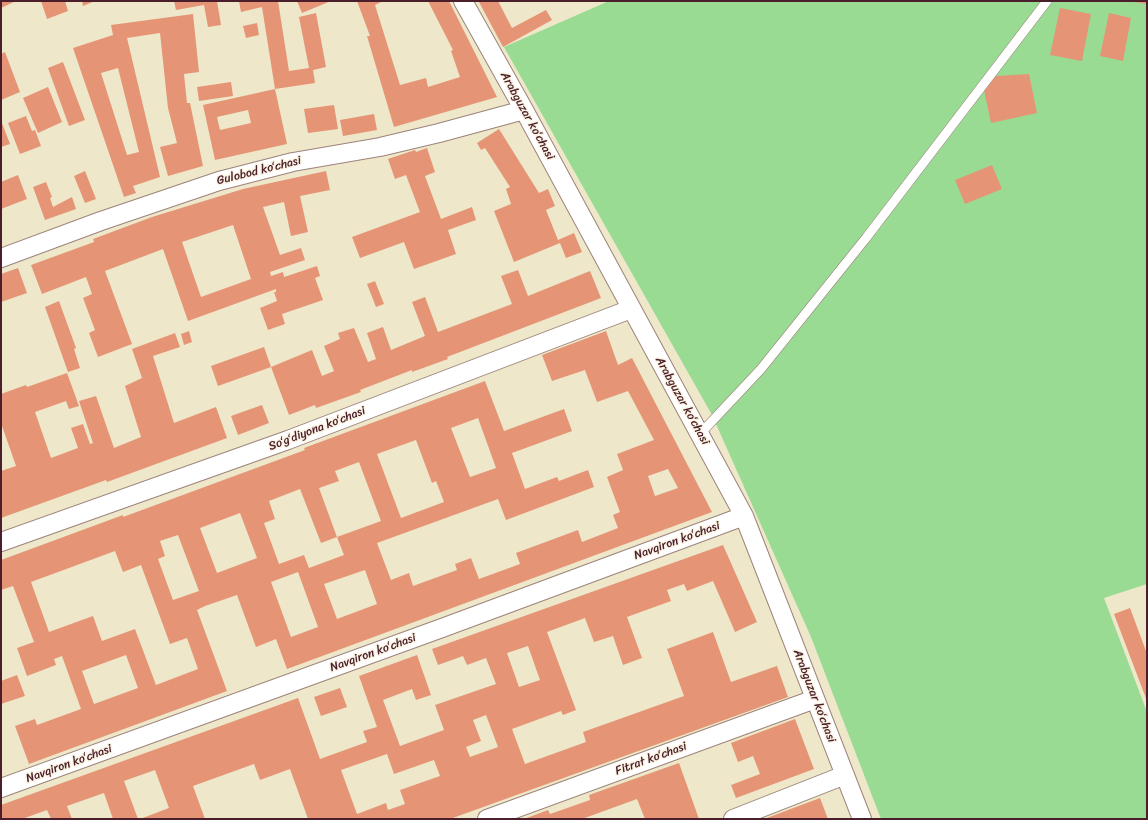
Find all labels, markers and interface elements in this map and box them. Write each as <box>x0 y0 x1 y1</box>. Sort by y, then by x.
street label: Arabguzar koʻchasi <box>497 69 557 163</box>
street label: Gulobod koʻchasi <box>215 154 303 188</box>
street label: Arabguzar koʻchasi <box>652 354 712 448</box>
street label: Soʻgʻdiyona koʻchasi <box>267 404 367 454</box>
street label: Navqiron koʻchasi <box>632 519 722 563</box>
street label: Navqiron koʻchasi <box>328 631 418 675</box>
street label: Arabguzar koʻchasi <box>790 647 838 745</box>
street label: Fitrat koʻchasi <box>613 739 689 779</box>
street label: Navqiron koʻchasi <box>24 742 114 786</box>

